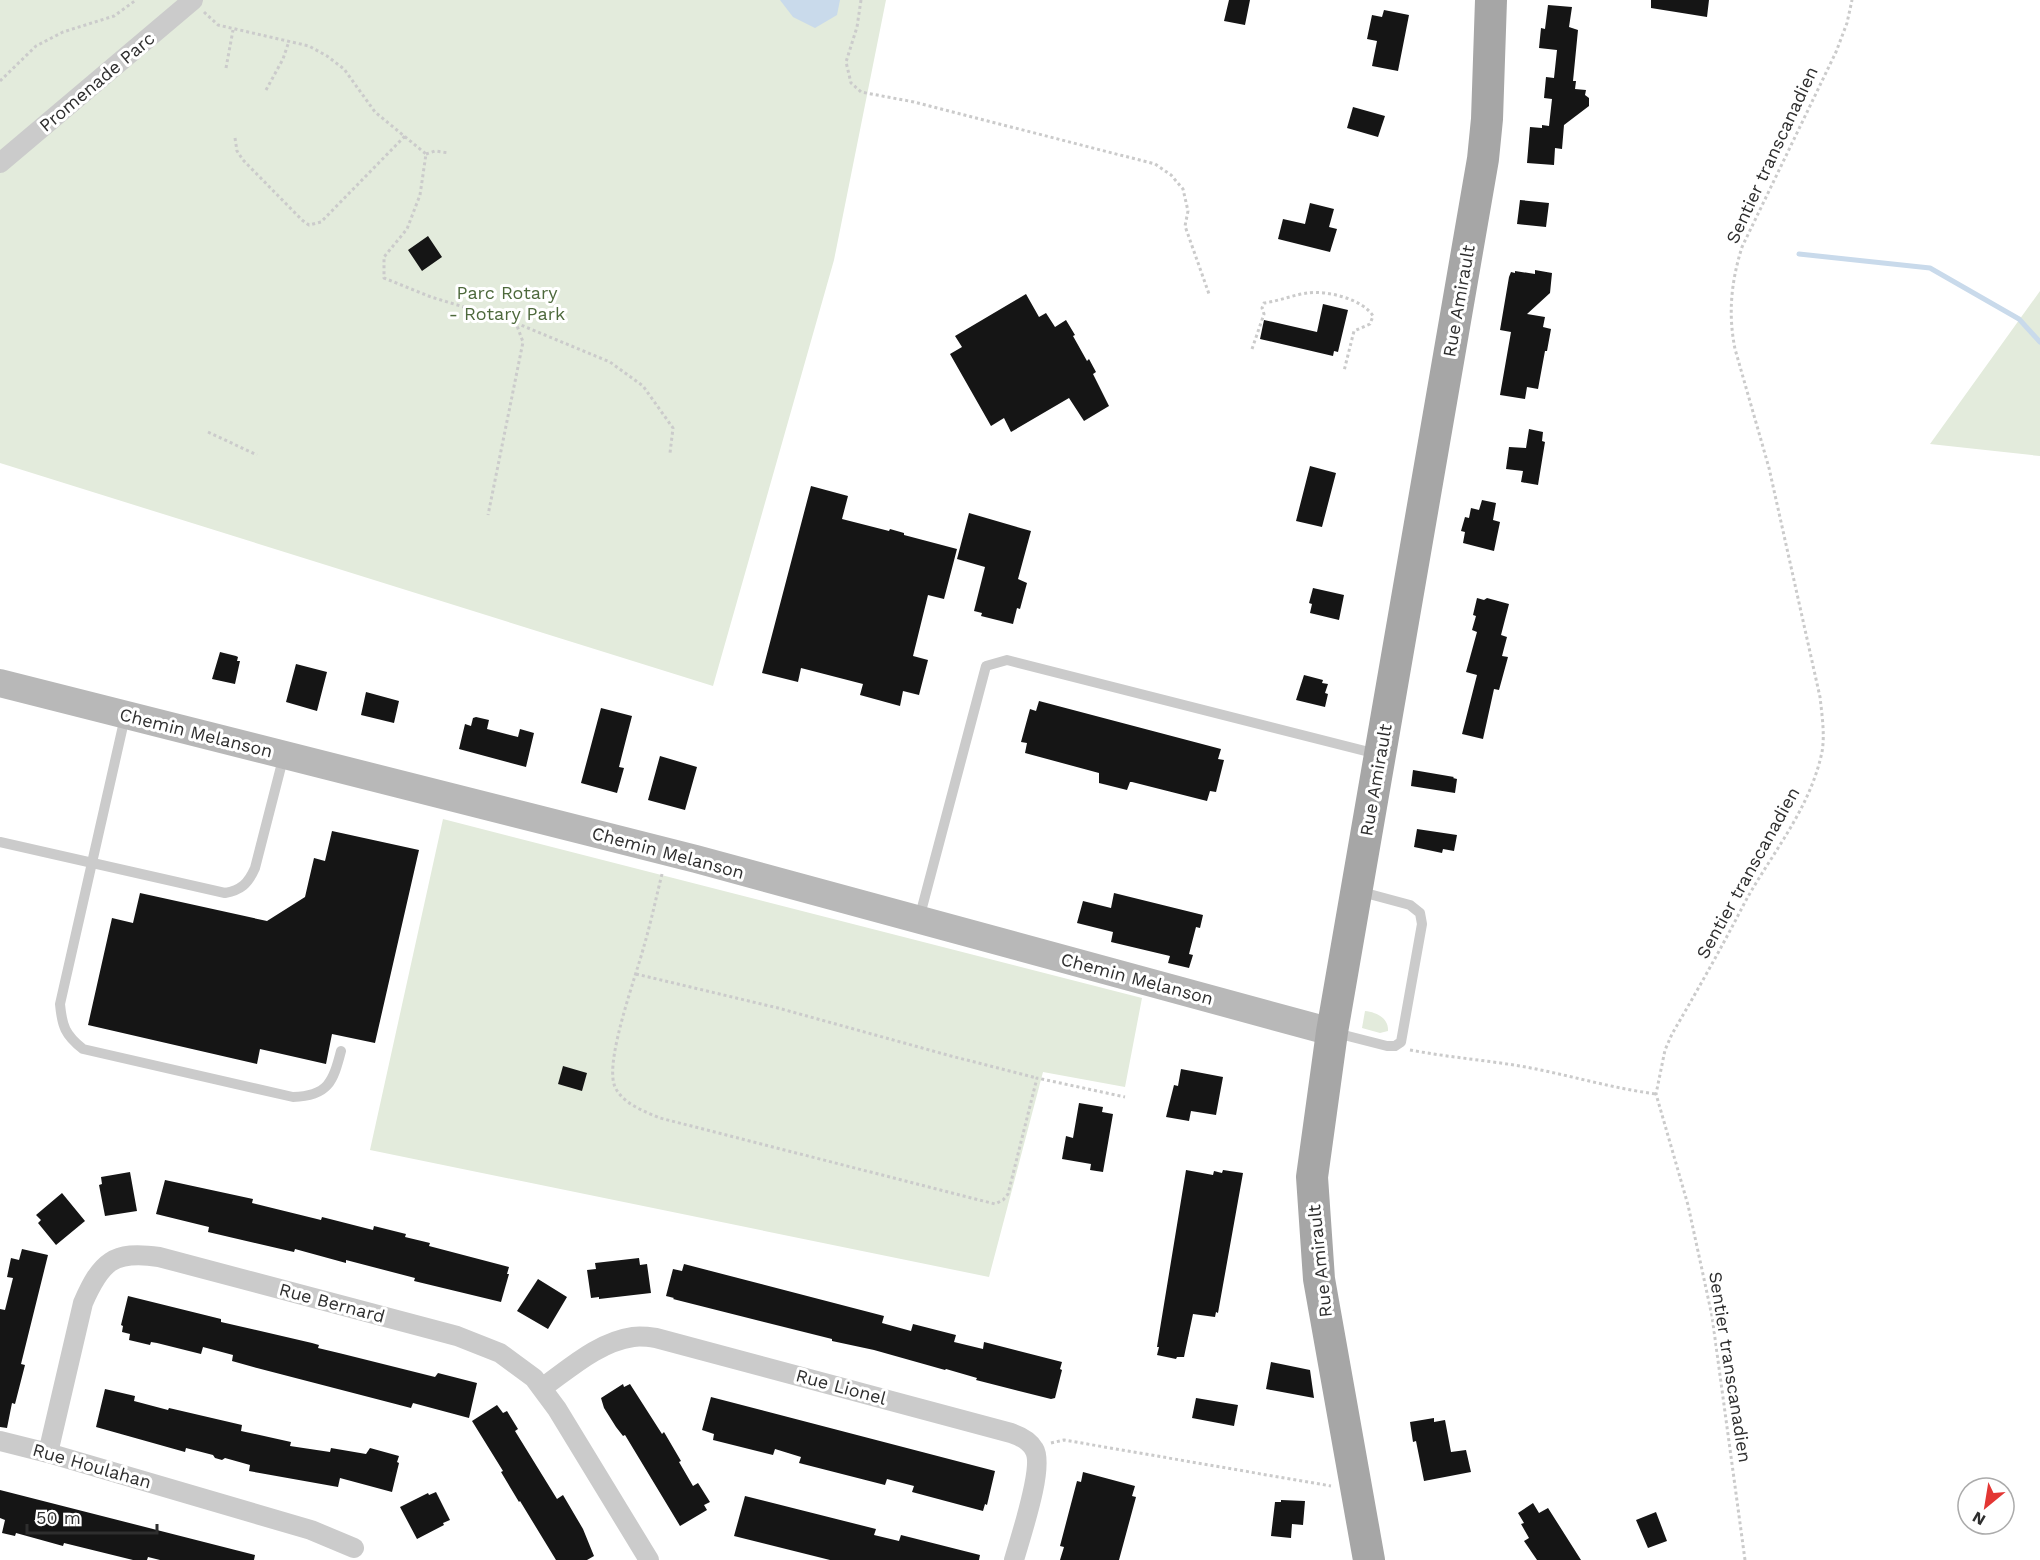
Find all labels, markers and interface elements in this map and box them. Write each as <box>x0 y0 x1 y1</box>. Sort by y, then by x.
street label: Promenade Parc <box>35 27 159 136</box>
street label: Sentier transcanadien <box>1721 63 1822 247</box>
street label: Rue Amirault <box>1438 243 1479 359</box>
park label: Parc Rotary - Rotary Park <box>449 282 565 324</box>
street label: Chemin Melanson <box>117 703 275 762</box>
street label: Rue Amirault <box>1355 722 1396 838</box>
street label: Sentier transcanadien <box>1692 783 1804 962</box>
street label: Chemin Melanson <box>590 822 747 883</box>
street label: Chemin Melanson <box>1059 948 1216 1009</box>
street label: Rue Amirault <box>1303 1203 1336 1319</box>
street label: Sentier transcanadien <box>1705 1270 1756 1464</box>
street label: Rue Bernard <box>277 1278 387 1327</box>
street label: Rue Lionel <box>794 1364 889 1409</box>
street label: Rue Houlahan <box>30 1439 154 1493</box>
north arrow <box>1956 1476 2016 1536</box>
scale bar <box>27 1497 158 1535</box>
text: 50 m <box>36 1507 81 1528</box>
text: N <box>1969 1507 1989 1530</box>

